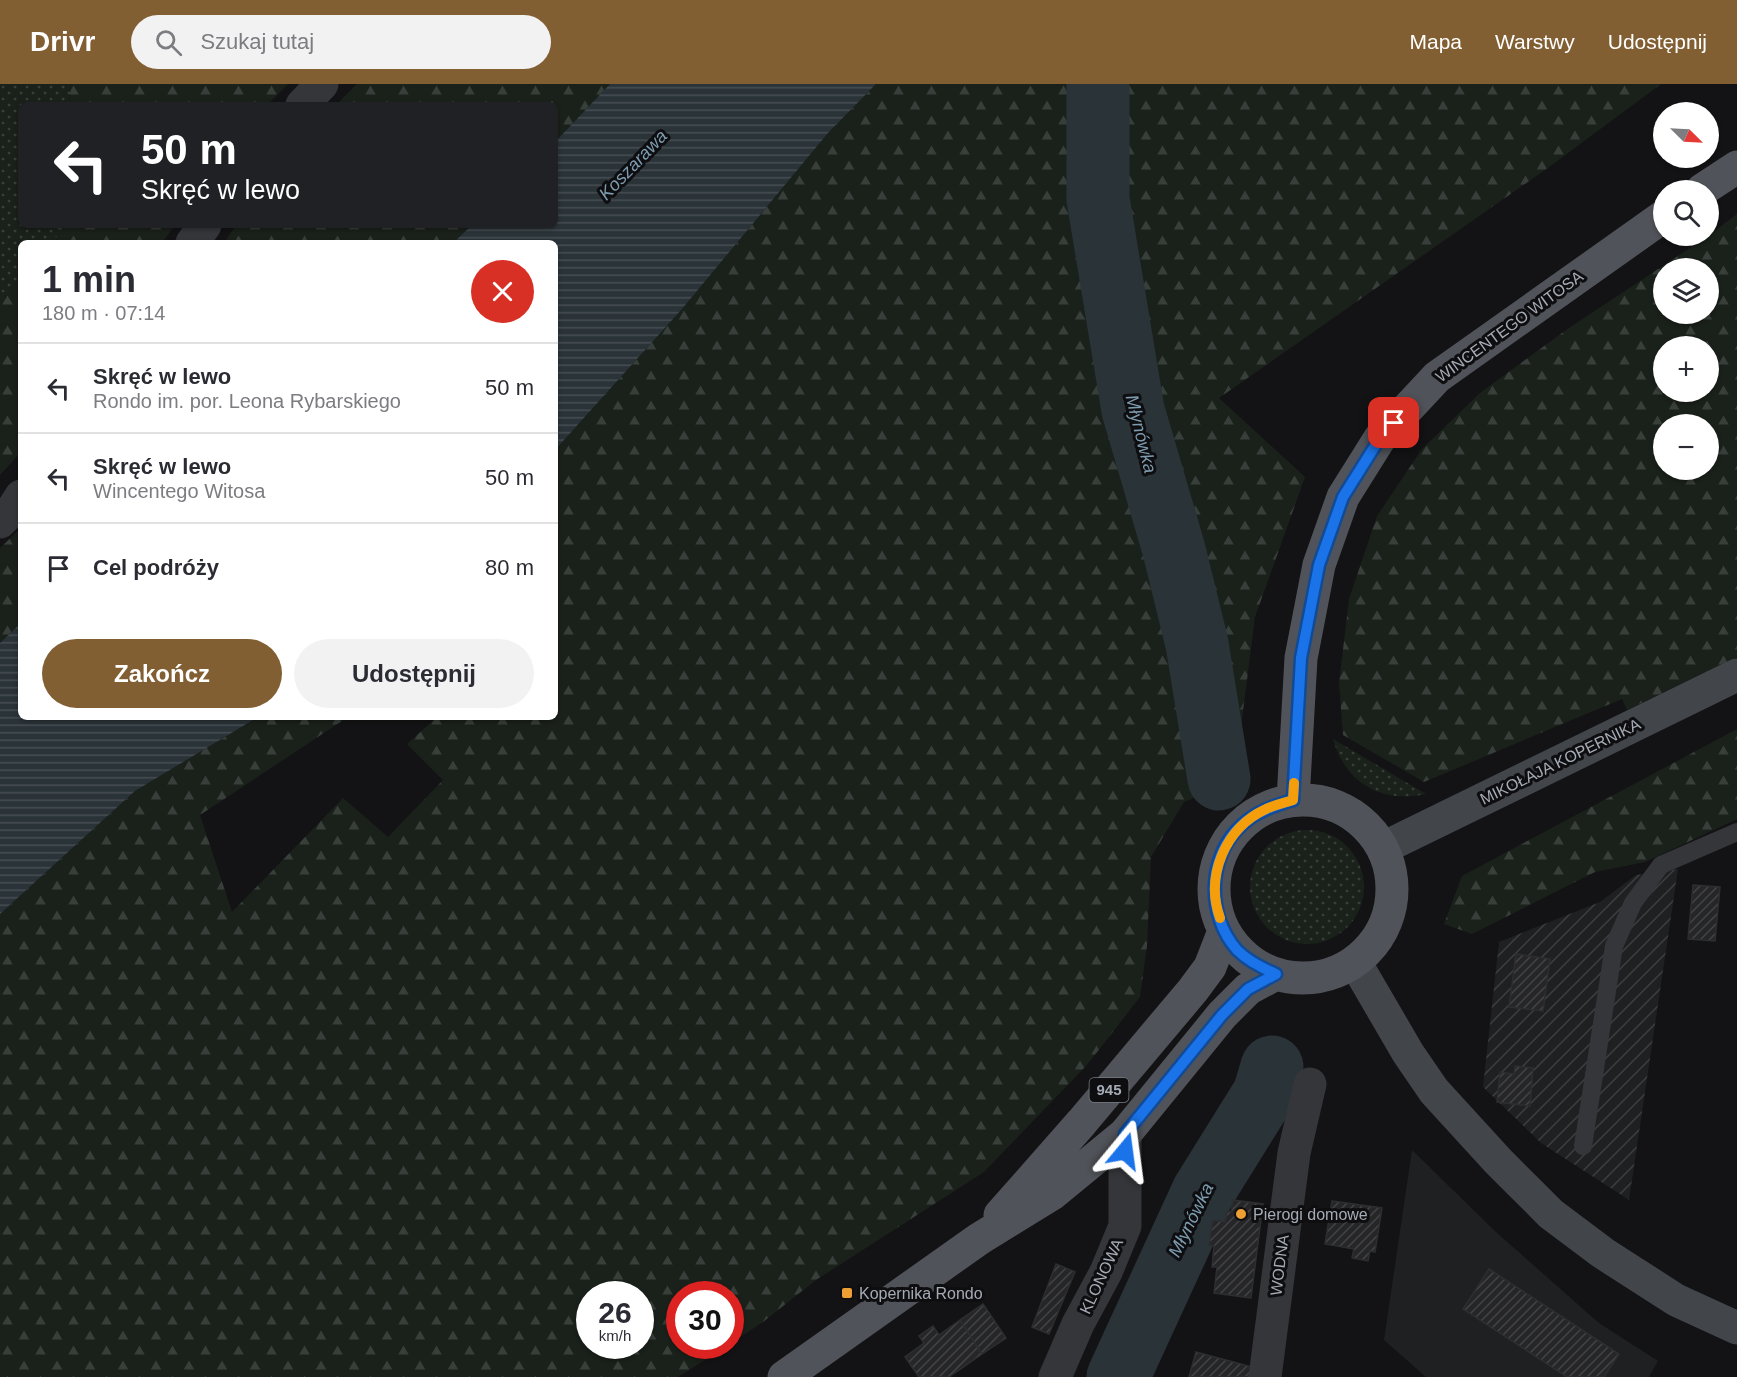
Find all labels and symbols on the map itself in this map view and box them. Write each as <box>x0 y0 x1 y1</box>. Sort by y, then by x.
north arrow <box>1653 102 1719 168</box>
water label: Koszarawa <box>595 126 671 204</box>
street label: WINCENTEGO WITOSA <box>1433 267 1586 385</box>
water label: Młynówka <box>1122 393 1160 475</box>
pin <box>1368 397 1419 448</box>
street label: MIKOŁAJA KOPERNIKA <box>1477 715 1643 808</box>
road number: 945 <box>1090 1078 1128 1102</box>
position arrow <box>1093 1119 1157 1183</box>
water label: Młynówka <box>1164 1180 1218 1260</box>
place label: Pierogi domowe <box>1253 1206 1368 1223</box>
marker: Pierogi domowe <box>1234 1207 1248 1221</box>
street label: WODNA <box>1267 1233 1292 1297</box>
street label: KLONOWA <box>1077 1236 1126 1317</box>
speed limit sign: 30 <box>666 1281 744 1359</box>
place label: Kopernika Rondo <box>859 1285 983 1302</box>
marker: Kopernika Rondo <box>840 1286 854 1300</box>

